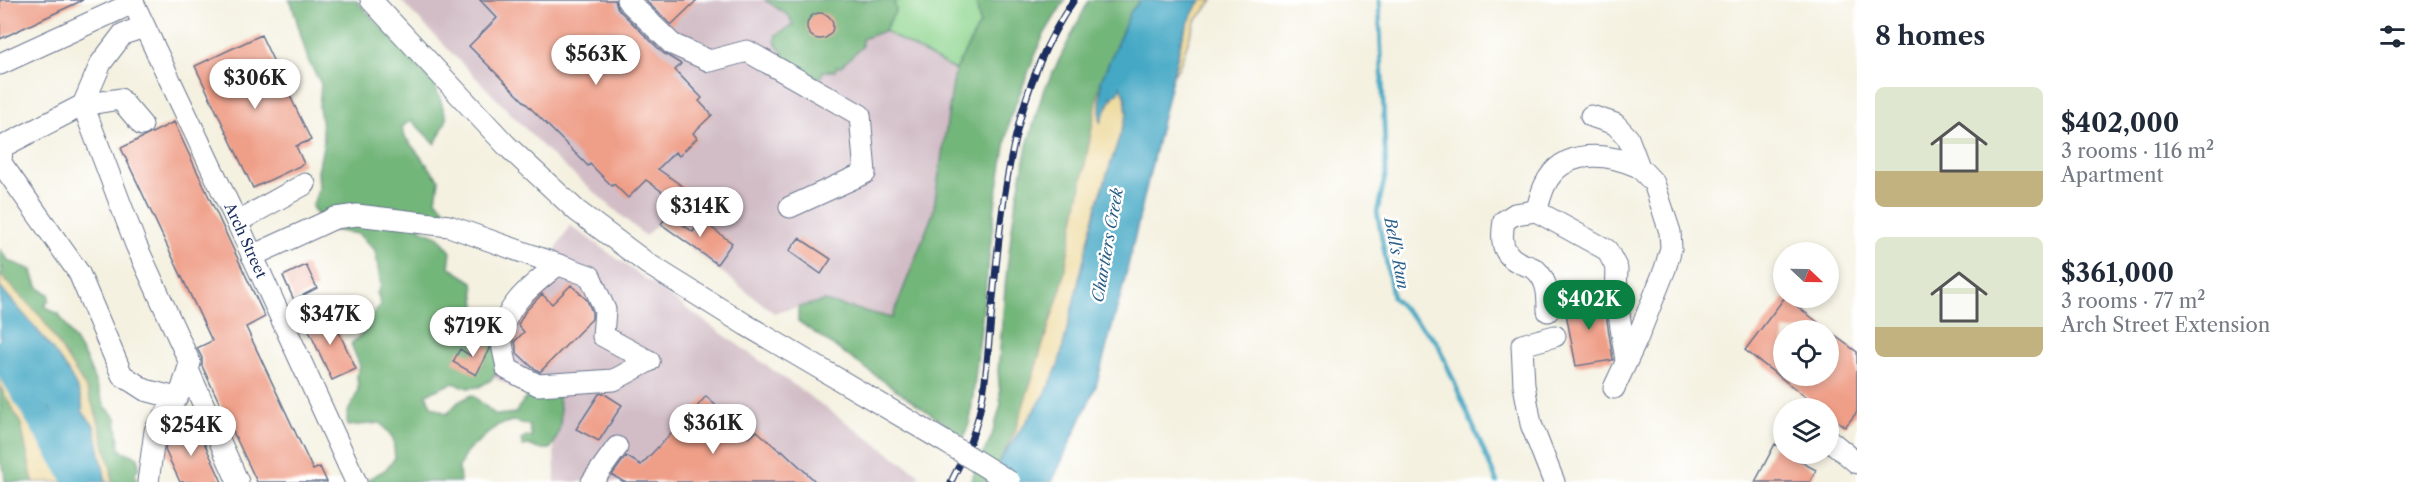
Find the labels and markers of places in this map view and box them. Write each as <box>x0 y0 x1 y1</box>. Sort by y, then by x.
pin: $563K <box>554 35 638 86</box>
pin: $306K <box>213 59 297 110</box>
pin: $314K <box>658 187 742 238</box>
pin: $402K <box>1547 280 1631 331</box>
pin: $347K <box>288 295 372 346</box>
pin: $719K <box>431 307 515 358</box>
pin: $361K <box>671 404 755 455</box>
pin: $254K <box>149 406 233 457</box>

